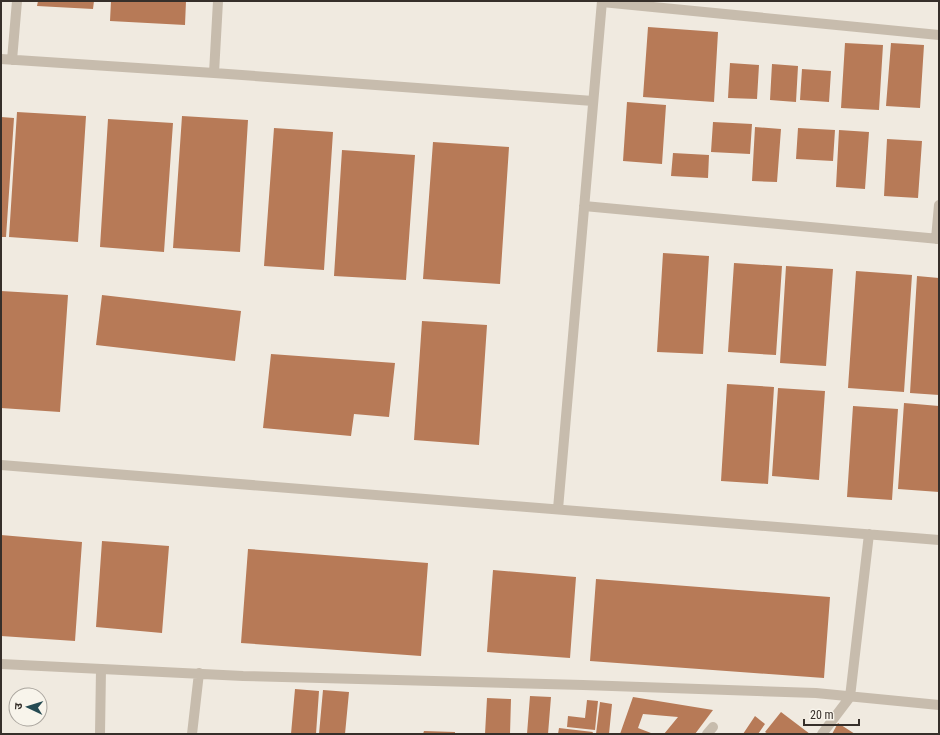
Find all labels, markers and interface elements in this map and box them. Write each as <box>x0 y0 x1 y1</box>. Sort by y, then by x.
north arrow <box>8 687 48 727</box>
scale bar <box>804 701 859 727</box>
text: उ <box>12 702 25 710</box>
text: 20 m <box>810 708 834 722</box>

